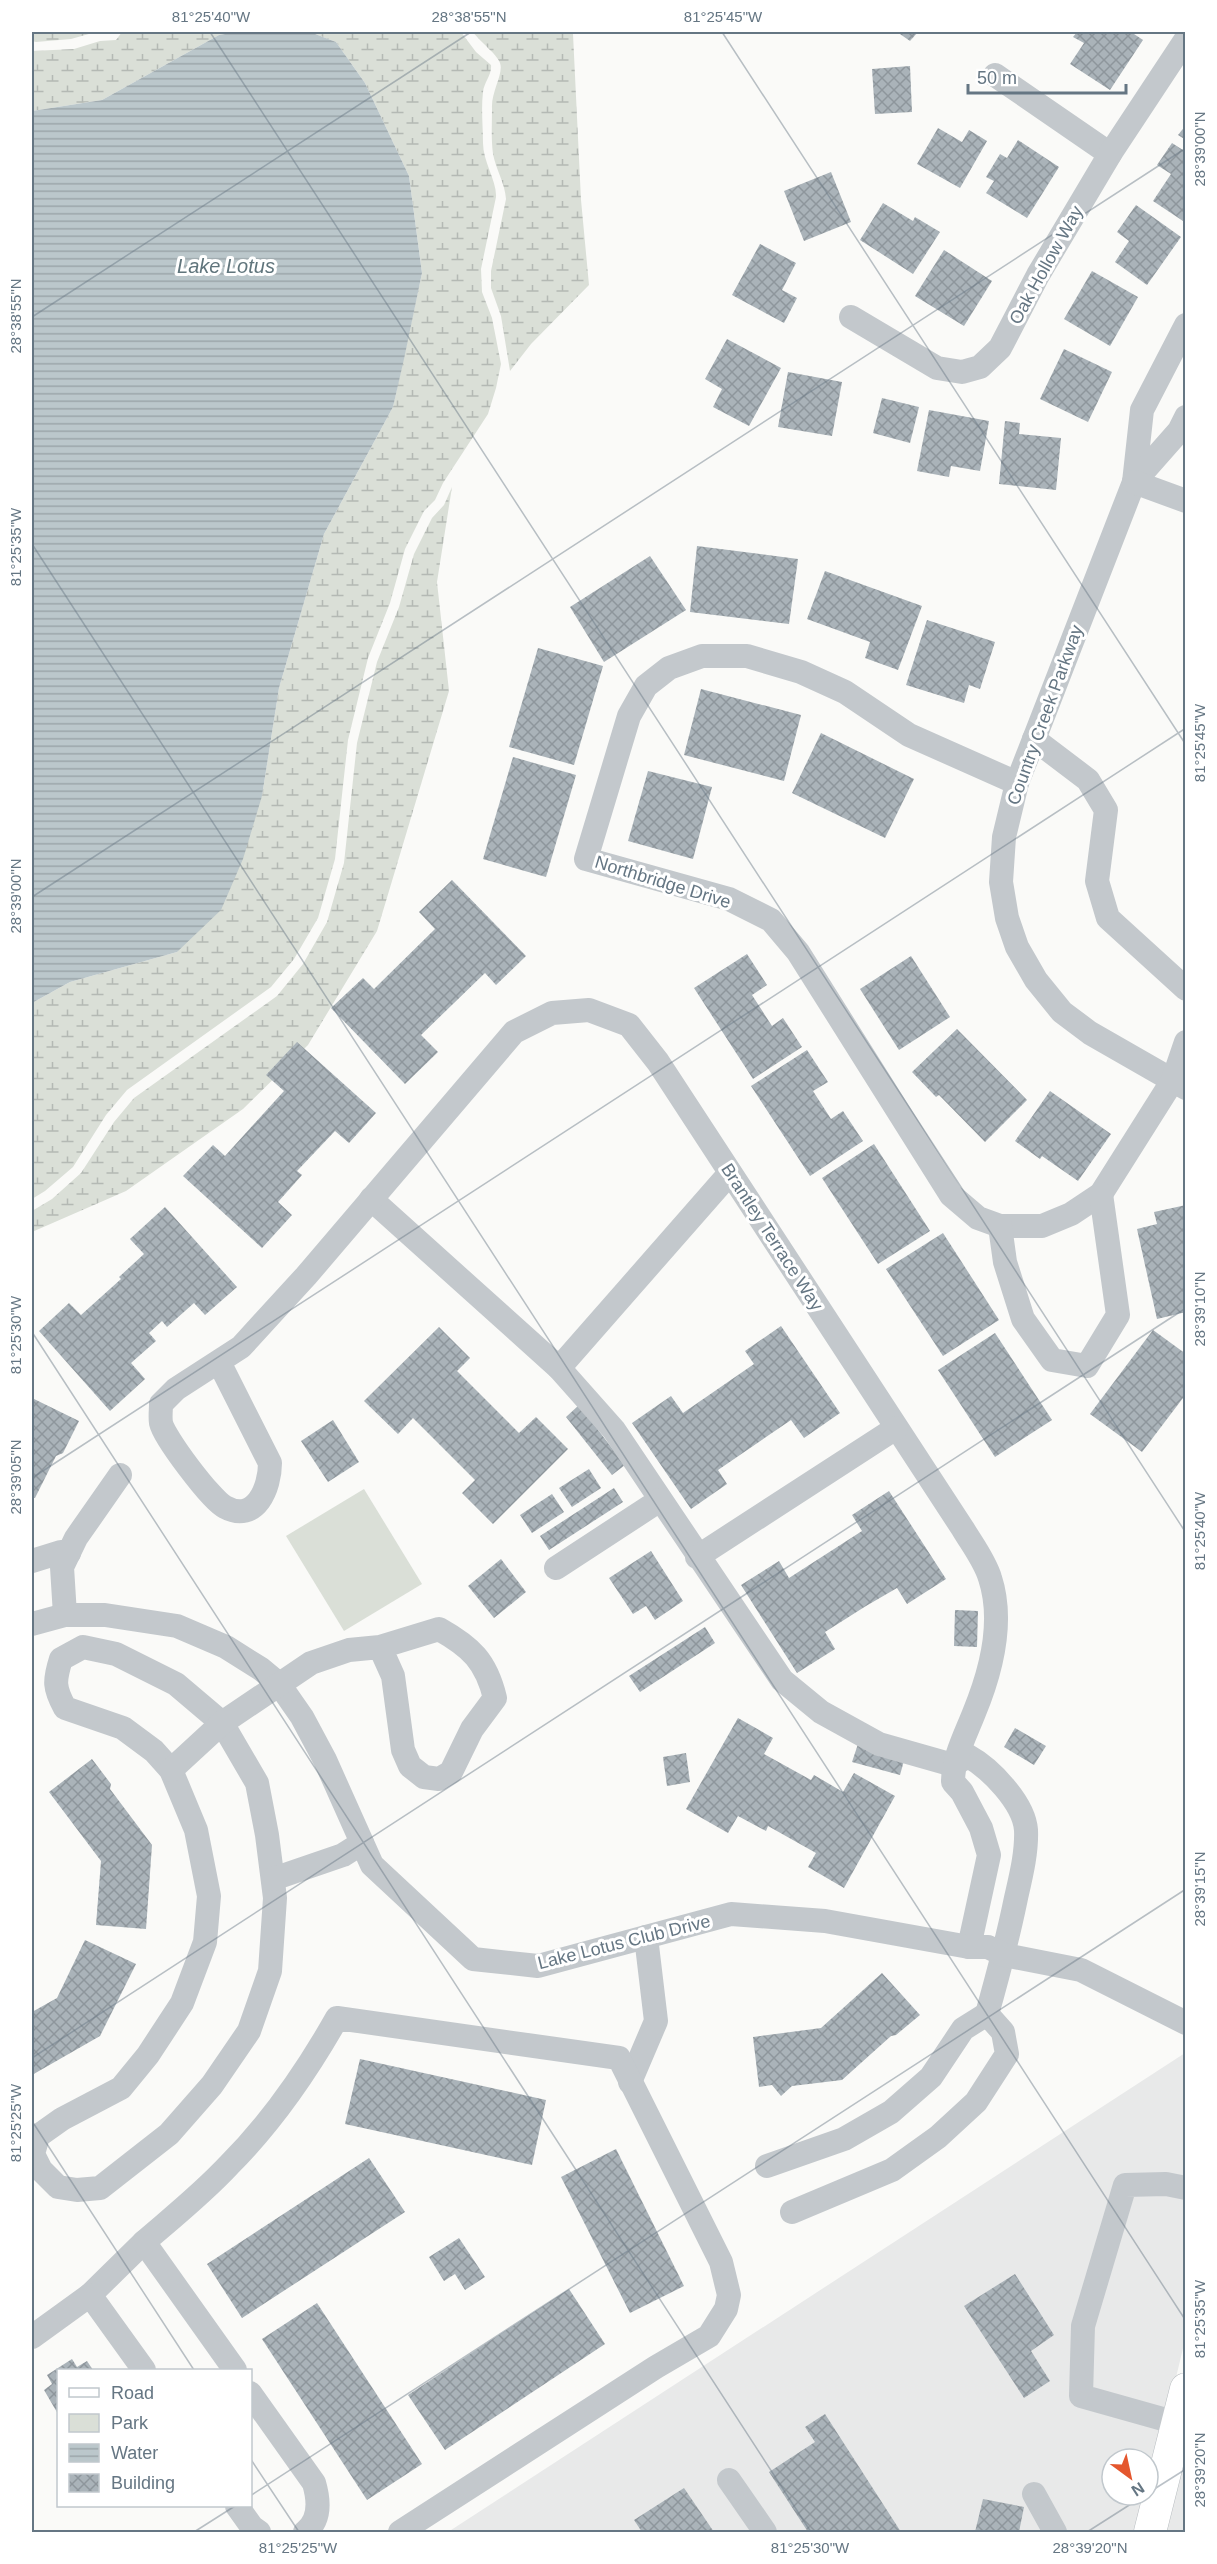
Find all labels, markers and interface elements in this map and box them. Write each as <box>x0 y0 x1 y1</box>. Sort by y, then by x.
text: 81°25'40"W <box>172 8 251 25</box>
text: 28°38'55"N <box>431 8 507 25</box>
text: 81°25'45"W <box>684 8 763 25</box>
scale bar <box>968 57 1126 95</box>
text: 50 m <box>977 68 1017 88</box>
text: 28°39'00"N <box>1191 111 1208 187</box>
street label: Oak Hollow Way <box>1005 202 1087 328</box>
water label: Lake Lotus <box>177 255 275 277</box>
text: 28°38'55"N <box>7 278 24 354</box>
text: 81°25'35"W <box>7 507 24 586</box>
street label: Country Creek Parkway <box>1003 622 1087 808</box>
text: 81°25'45"W <box>1191 703 1208 782</box>
street label: Northbridge Drive <box>593 852 733 912</box>
text: 28°39'00"N <box>7 858 24 934</box>
street label: Brantley Terrace Way <box>717 1160 827 1314</box>
text: 28°39'10"N <box>1191 1271 1208 1347</box>
text: 81°25'30"W <box>7 1295 24 1374</box>
text: 28°39'05"N <box>7 1439 24 1515</box>
text: 81°25'40"W <box>1191 1491 1208 1570</box>
text: 28°39'15"N <box>1191 1851 1208 1927</box>
street label: Lake Lotus Club Drive <box>536 1911 712 1973</box>
text: 81°25'25"W <box>7 2083 24 2162</box>
text: 81°25'35"W <box>1191 2279 1208 2358</box>
legend <box>57 2369 252 2507</box>
text: Road <box>111 2383 154 2403</box>
text: Park <box>111 2413 149 2433</box>
text: 28°39'20"N <box>1191 2432 1208 2508</box>
text: Water <box>111 2443 158 2463</box>
north arrow <box>1100 2447 1160 2507</box>
text: Building <box>111 2473 175 2493</box>
text: N <box>1128 2479 1147 2499</box>
text: 81°25'25"W <box>259 2539 338 2556</box>
text: 81°25'30"W <box>771 2539 850 2556</box>
text: 28°39'20"N <box>1052 2539 1128 2556</box>

